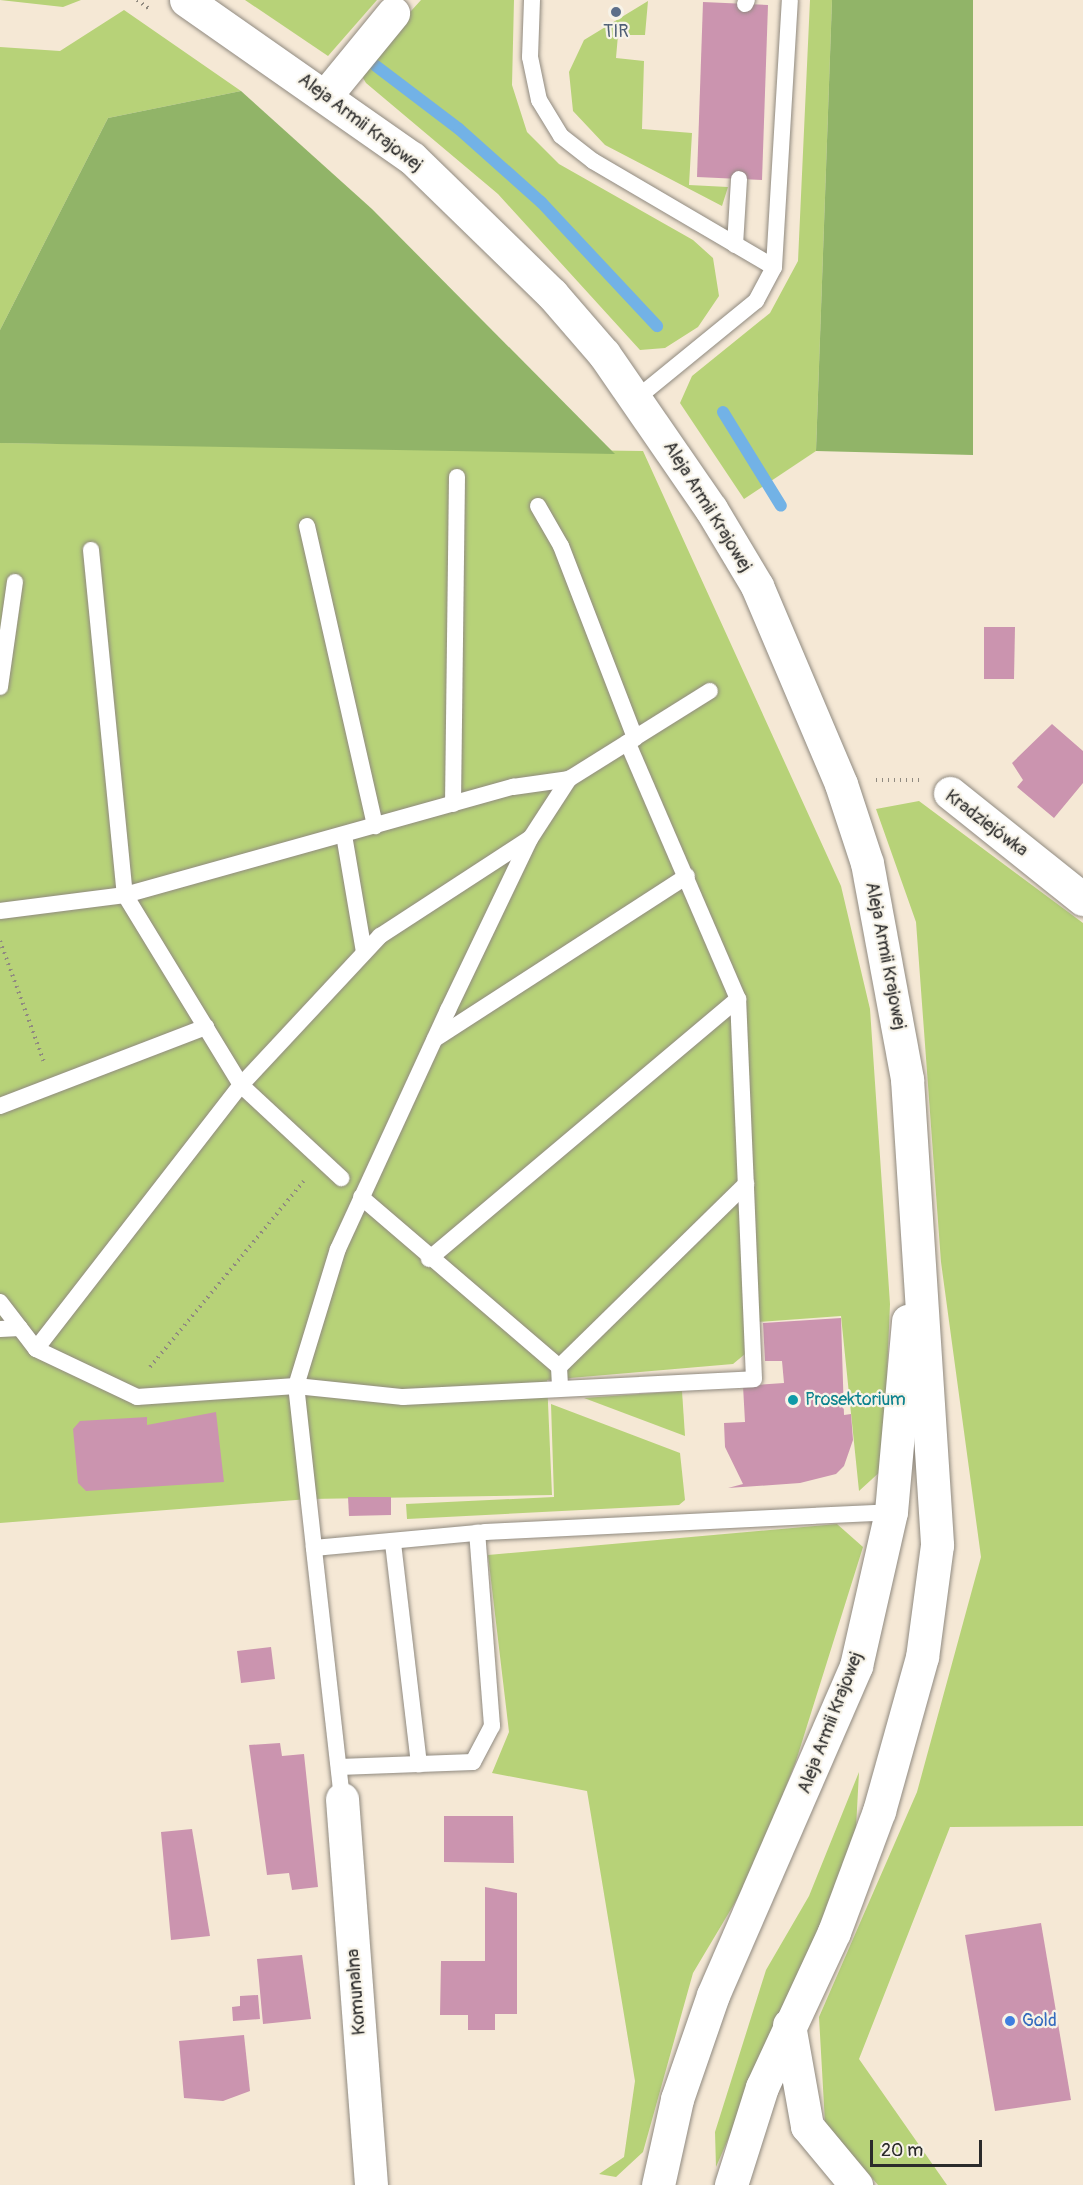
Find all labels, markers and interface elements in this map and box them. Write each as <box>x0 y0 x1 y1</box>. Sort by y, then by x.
marker: TIR <box>609 5 623 19</box>
place label: TIR <box>603 21 629 43</box>
street label: Aleja Armii Krajowej <box>294 69 426 177</box>
street label: Aleja Armii Krajowej <box>658 438 756 576</box>
street label: Kradziejówka <box>940 786 1032 862</box>
street label: Aleja Armii Krajowej <box>860 880 910 1032</box>
place label: Prosektorium <box>805 1389 906 1411</box>
marker: Prosektorium <box>786 1393 800 1407</box>
street label: Aleja Armii Krajowej <box>794 1649 868 1797</box>
street label: Komunalna <box>343 1948 371 2036</box>
place label: Gold <box>1022 2010 1057 2032</box>
marker: Gold <box>1003 2014 1017 2028</box>
scale bar <box>873 2128 986 2166</box>
text: 20 m <box>881 2139 923 2162</box>

